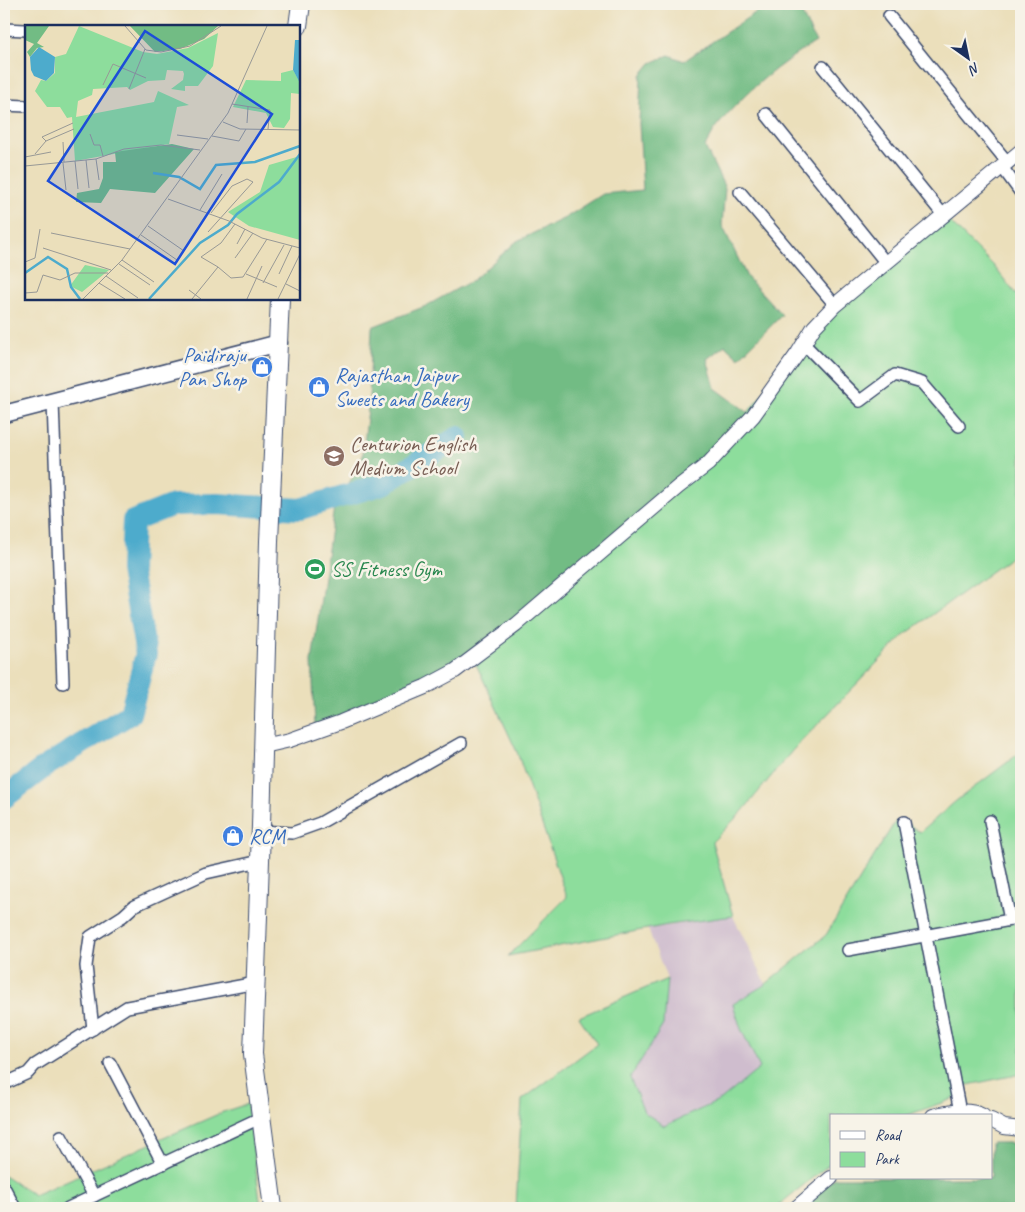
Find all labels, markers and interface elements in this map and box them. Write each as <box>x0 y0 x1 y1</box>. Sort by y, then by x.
inset map <box>25 25 300 300</box>
north arrow <box>942 32 992 82</box>
text: N <box>965 59 983 79</box>
place label: Paidiraju Pan Shop <box>178 342 248 392</box>
shop icon: Paidiraju Pan Shop <box>250 355 274 379</box>
place label: Rajasthan Jaipur Sweets and Bakery <box>335 362 471 412</box>
shop icon: Rajasthan Jaipur Sweets and Bakery <box>307 375 331 399</box>
place label: Centurion English Medium School <box>350 431 477 481</box>
school or university icon: Centurion English Medium School <box>322 444 346 468</box>
place label: SS Fitness Gym <box>331 556 443 582</box>
sports icon: SS Fitness Gym <box>303 557 327 581</box>
place label: RCM <box>249 823 286 849</box>
shop icon: RCM <box>221 824 245 848</box>
legend <box>830 1114 992 1180</box>
text: Road <box>875 1126 902 1145</box>
text: Park <box>875 1150 900 1169</box>

